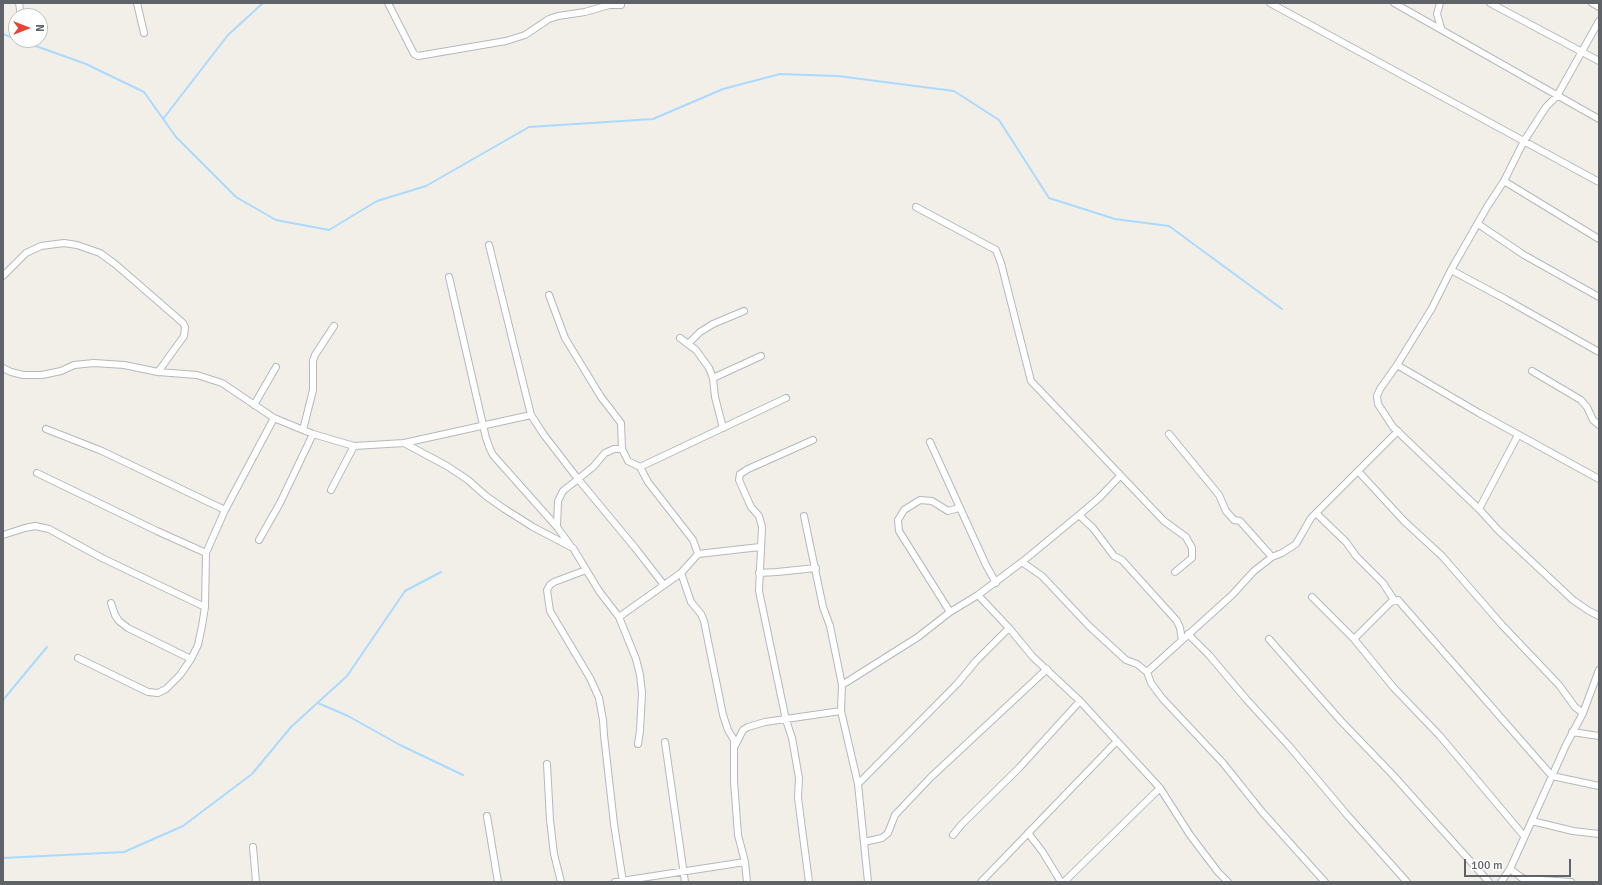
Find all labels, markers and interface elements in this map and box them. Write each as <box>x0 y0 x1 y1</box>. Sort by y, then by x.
north arrow <box>8 8 48 48</box>
text: N <box>33 24 46 32</box>
scale bar <box>1466 851 1573 877</box>
text: 100 m <box>1471 858 1503 873</box>

